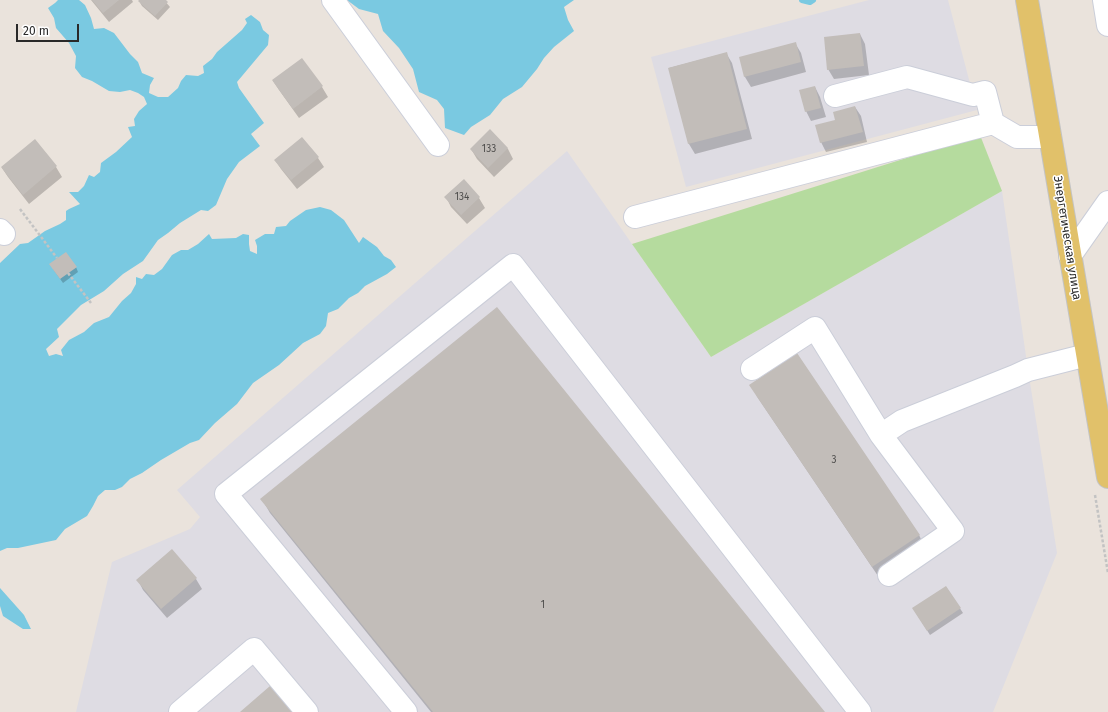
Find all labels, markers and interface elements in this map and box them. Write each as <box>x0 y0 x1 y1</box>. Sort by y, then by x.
scale bar <box>18 16 81 42</box>
text: 20 m <box>23 24 49 38</box>
house number: 133 <box>482 143 496 155</box>
street label: Энергетическая улица <box>1050 175 1084 301</box>
house number: 134 <box>455 191 469 203</box>
house number: 3 <box>832 454 836 466</box>
house number: 1 <box>541 599 545 611</box>

